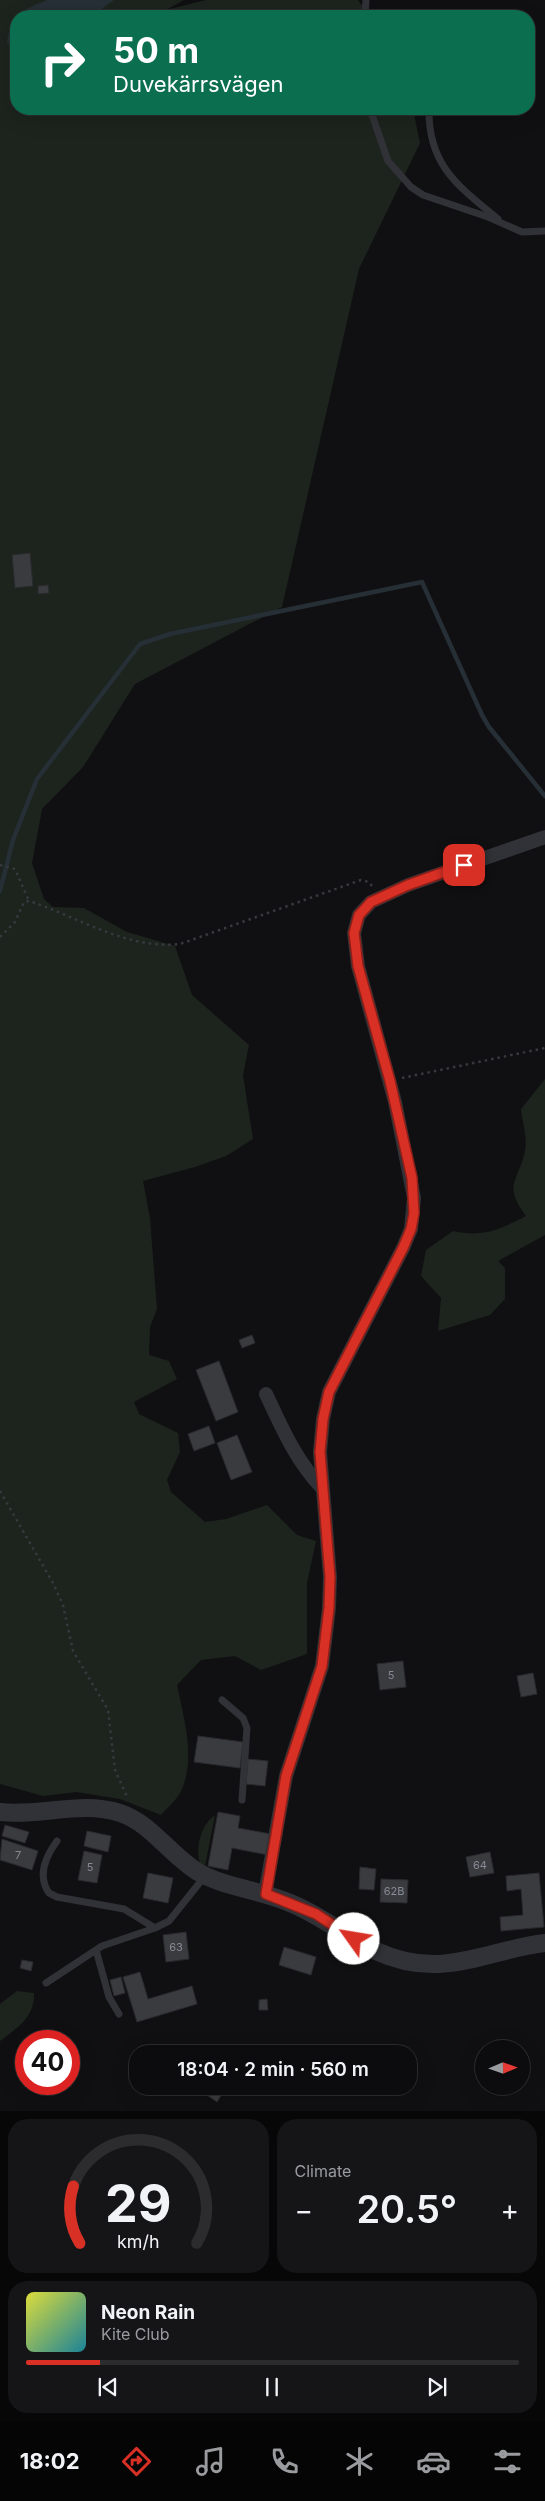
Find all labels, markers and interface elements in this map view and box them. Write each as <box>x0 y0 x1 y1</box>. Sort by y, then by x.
text: 50 m <box>113 29 199 71</box>
icon: right <box>30 30 95 95</box>
text: Duvekärrsvägen <box>113 71 284 97</box>
pin <box>443 844 485 886</box>
icon: arrive <box>450 851 478 879</box>
house number: 5 <box>388 1668 395 1682</box>
house number: 7 <box>15 1848 21 1862</box>
house number: 64 <box>473 1858 487 1872</box>
house number: 5 <box>87 1860 94 1874</box>
house number: 62B <box>384 1884 404 1898</box>
position arrow <box>327 1912 379 1964</box>
house number: 63 <box>169 1940 183 1954</box>
speed limit sign: 40 <box>15 2030 80 2095</box>
north arrow <box>475 2040 530 2095</box>
map controls <box>475 2040 530 2095</box>
text: 18:04 · 2 min · 560 m <box>177 2058 369 2081</box>
text: Climate <box>295 2161 351 2181</box>
text: 29 <box>105 2172 172 2235</box>
text: 20.5° <box>356 2186 457 2232</box>
text: − <box>295 2193 313 2227</box>
text: + <box>500 2193 519 2227</box>
text: km/h <box>117 2231 159 2252</box>
text: Neon Rain <box>101 2301 195 2324</box>
text: Kite Club <box>101 2324 170 2344</box>
icon: previous <box>94 2373 122 2401</box>
icon: pause <box>258 2373 286 2401</box>
icon: next <box>423 2373 451 2401</box>
icon: directions <box>119 2444 154 2479</box>
icon: music <box>193 2444 228 2479</box>
icon: phone <box>267 2444 302 2479</box>
icon: climate <box>342 2444 377 2479</box>
icon: car <box>416 2444 451 2479</box>
icon: filters <box>490 2444 525 2479</box>
text: 18:02 <box>20 2448 80 2474</box>

